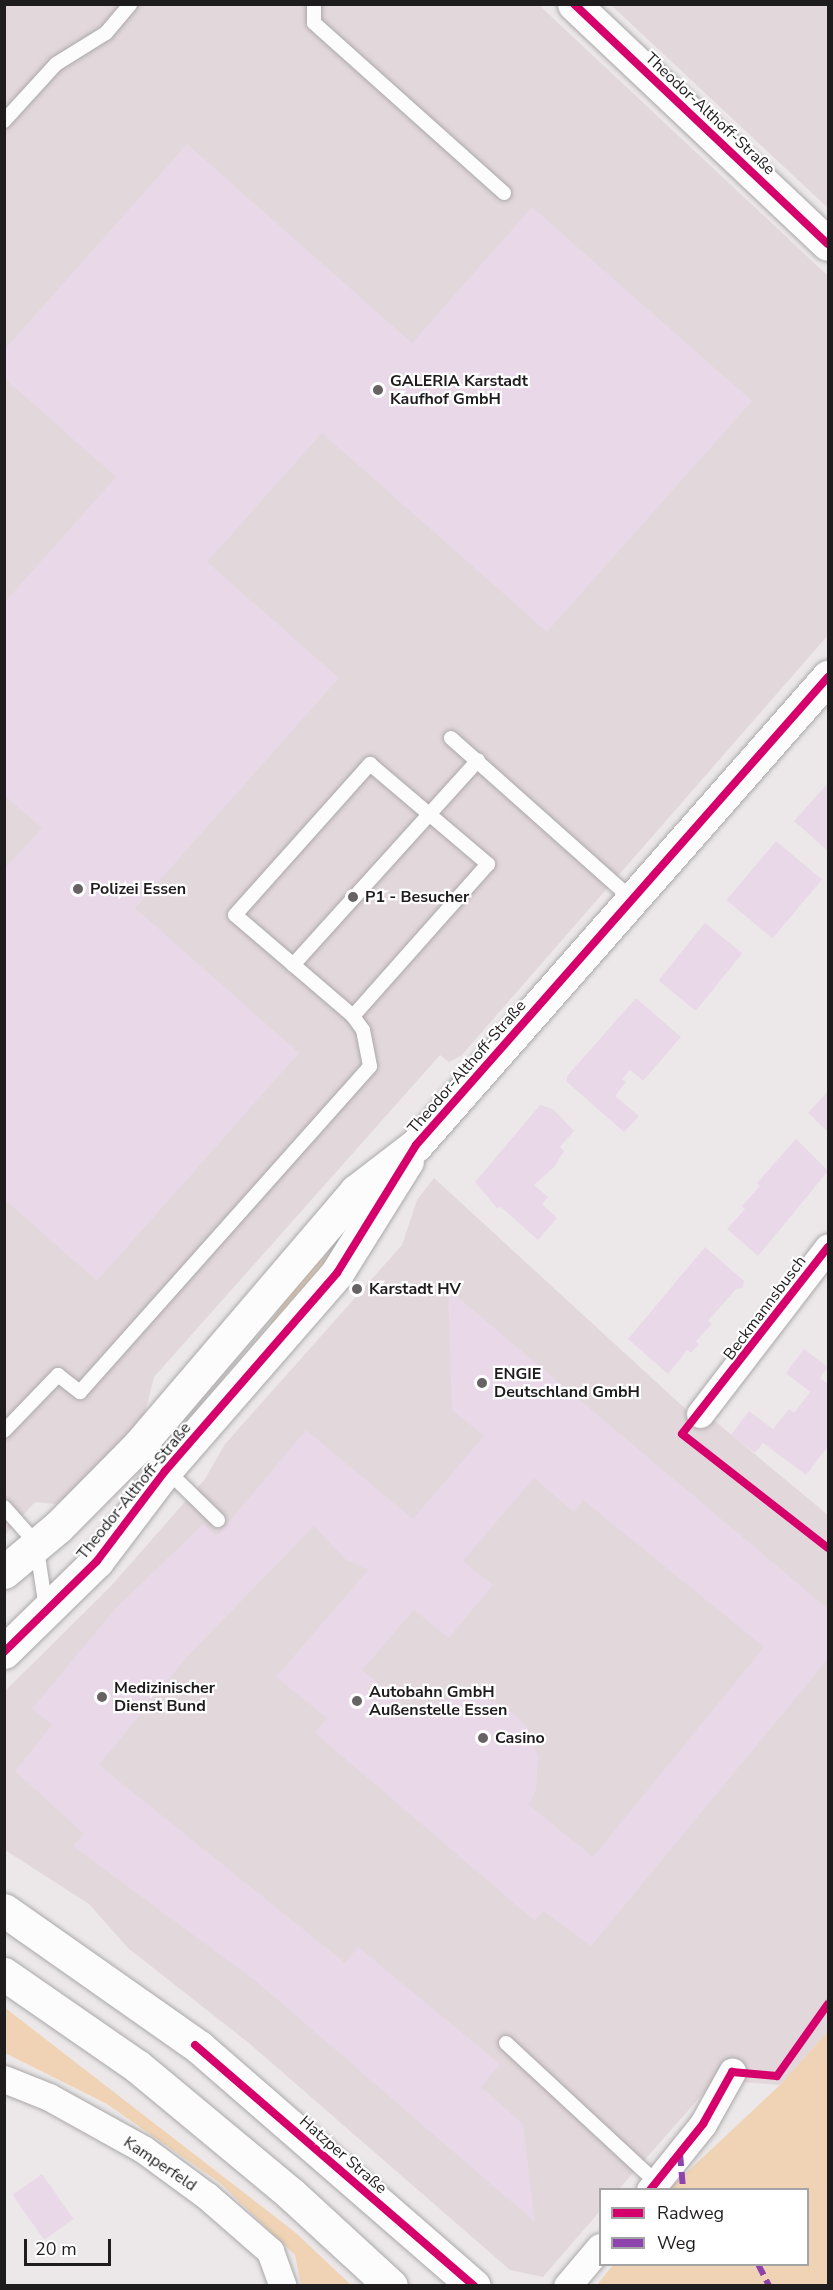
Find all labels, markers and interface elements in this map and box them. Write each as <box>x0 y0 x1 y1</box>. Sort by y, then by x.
street label: Theodor-Althoff-Straße <box>641 49 779 179</box>
place label: GALERIA Karstadt Kaufhof GmbH <box>390 371 528 409</box>
marker: GALERIA Karstadt Kaufhof GmbH <box>371 383 385 397</box>
place label: Polizei Essen <box>90 879 186 899</box>
marker: Polizei Essen <box>71 882 85 896</box>
place label: P1 - Besucher <box>365 887 469 907</box>
marker: P1 - Besucher <box>346 890 360 904</box>
street label: Theodor-Althoff-Straße <box>404 996 530 1138</box>
street label: Beckmannsbusch <box>720 1252 810 1364</box>
place label: Karstadt HV <box>369 1279 461 1299</box>
marker: Karstadt HV <box>350 1282 364 1296</box>
place label: ENGIE Deutschland GmbH <box>494 1364 640 1402</box>
marker: ENGIE Deutschland GmbH <box>475 1376 489 1390</box>
street label: Theodor-Althoff-Straße <box>73 1419 195 1563</box>
place label: Medizinischer Dienst Bund <box>114 1678 215 1716</box>
place label: Autobahn GmbH Außenstelle Essen <box>369 1682 507 1720</box>
marker: Medizinischer Dienst Bund <box>95 1690 109 1704</box>
marker: Autobahn GmbH Außenstelle Essen <box>350 1694 364 1708</box>
place label: Casino <box>495 1728 545 1748</box>
marker: Casino <box>476 1731 490 1745</box>
street label: Hatzper Straße <box>295 2112 391 2198</box>
street label: Kamperfeld <box>120 2133 200 2195</box>
legend <box>599 2188 809 2266</box>
text: Radweg <box>657 2201 724 2225</box>
scale bar <box>27 2227 114 2265</box>
text: Weg <box>657 2231 696 2255</box>
text: 20 m <box>35 2237 77 2261</box>

